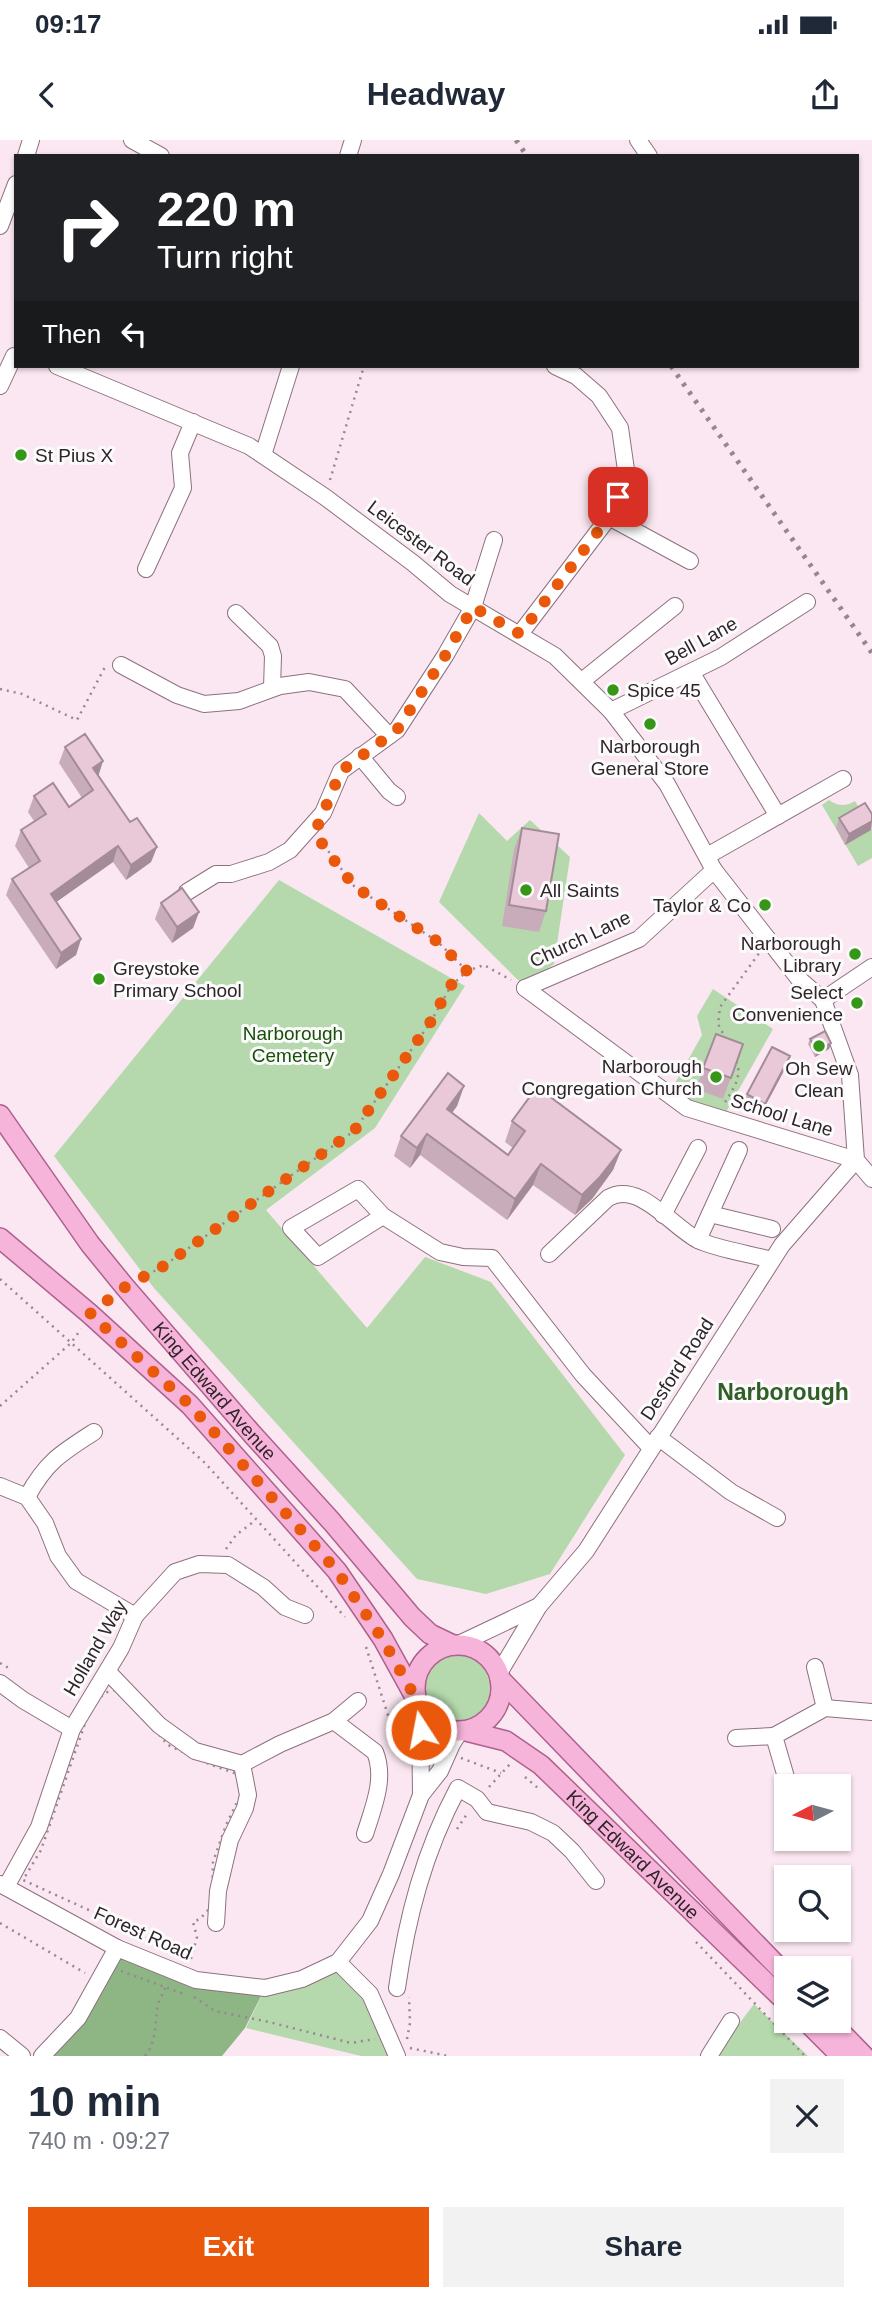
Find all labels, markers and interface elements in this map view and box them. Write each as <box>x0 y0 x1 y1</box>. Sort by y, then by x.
text: 09:17 <box>35 9 102 39</box>
icon: back <box>28 76 66 114</box>
text: Headway <box>367 76 505 112</box>
icon: share <box>806 76 844 114</box>
icon: right <box>42 182 133 273</box>
text: 220 m <box>157 182 296 236</box>
text: Turn right <box>157 239 293 275</box>
icon: left <box>115 315 153 353</box>
text: Then <box>42 319 101 349</box>
place label: St Pius X <box>35 445 113 466</box>
marker: St Pius X <box>13 447 29 463</box>
pin <box>588 467 648 527</box>
icon: arrive <box>599 478 637 516</box>
street label: Leicester Road <box>364 496 478 590</box>
street label: Bell Lane <box>661 613 741 669</box>
place label: Spice 45 <box>627 680 701 701</box>
marker: Spice 45 <box>605 682 621 698</box>
marker: Narborough General Store <box>642 716 658 732</box>
place label: Narborough General Store <box>591 736 709 779</box>
place label: All Saints <box>540 880 619 901</box>
marker: All Saints <box>518 882 534 898</box>
place label: Taylor & Co <box>653 895 751 916</box>
marker: Taylor & Co <box>757 897 773 913</box>
street label: Church Lane <box>526 906 634 972</box>
place label: Narborough Library <box>741 933 841 976</box>
marker: Narborough Library <box>847 946 863 962</box>
place label: Greystoke Primary School <box>113 958 242 1001</box>
marker: Greystoke Primary School <box>91 971 107 987</box>
place label: Select Convenience <box>732 982 844 1025</box>
marker: Select Convenience <box>849 995 865 1011</box>
park label: Narborough Cemetery <box>243 1023 343 1066</box>
marker: Oh Sew Clean <box>811 1038 827 1054</box>
place label: Narborough Congregation Church <box>521 1056 702 1099</box>
place label: Oh Sew Clean <box>785 1058 853 1101</box>
marker: Narborough Congregation Church <box>708 1069 724 1085</box>
street label: School Lane <box>728 1090 836 1140</box>
street label: Desford Road <box>636 1314 718 1424</box>
street label: King Edward Avenue <box>149 1317 281 1464</box>
district label: Narborough <box>717 1379 849 1405</box>
street label: Holland Way <box>59 1596 131 1700</box>
position arrow <box>384 1693 458 1767</box>
north arrow <box>774 1774 850 1852</box>
map controls <box>774 1774 851 2033</box>
street label: King Edward Avenue <box>563 1785 704 1923</box>
button: search <box>774 1865 851 1942</box>
street label: Forest Road <box>91 1902 195 1964</box>
button: layers <box>774 1956 851 2033</box>
text: 10 min <box>28 2078 161 2125</box>
button: close <box>770 2079 844 2153</box>
text: 740 m · 09:27 <box>28 2128 170 2154</box>
button: Exit <box>28 2207 429 2287</box>
button: Share <box>443 2207 844 2287</box>

